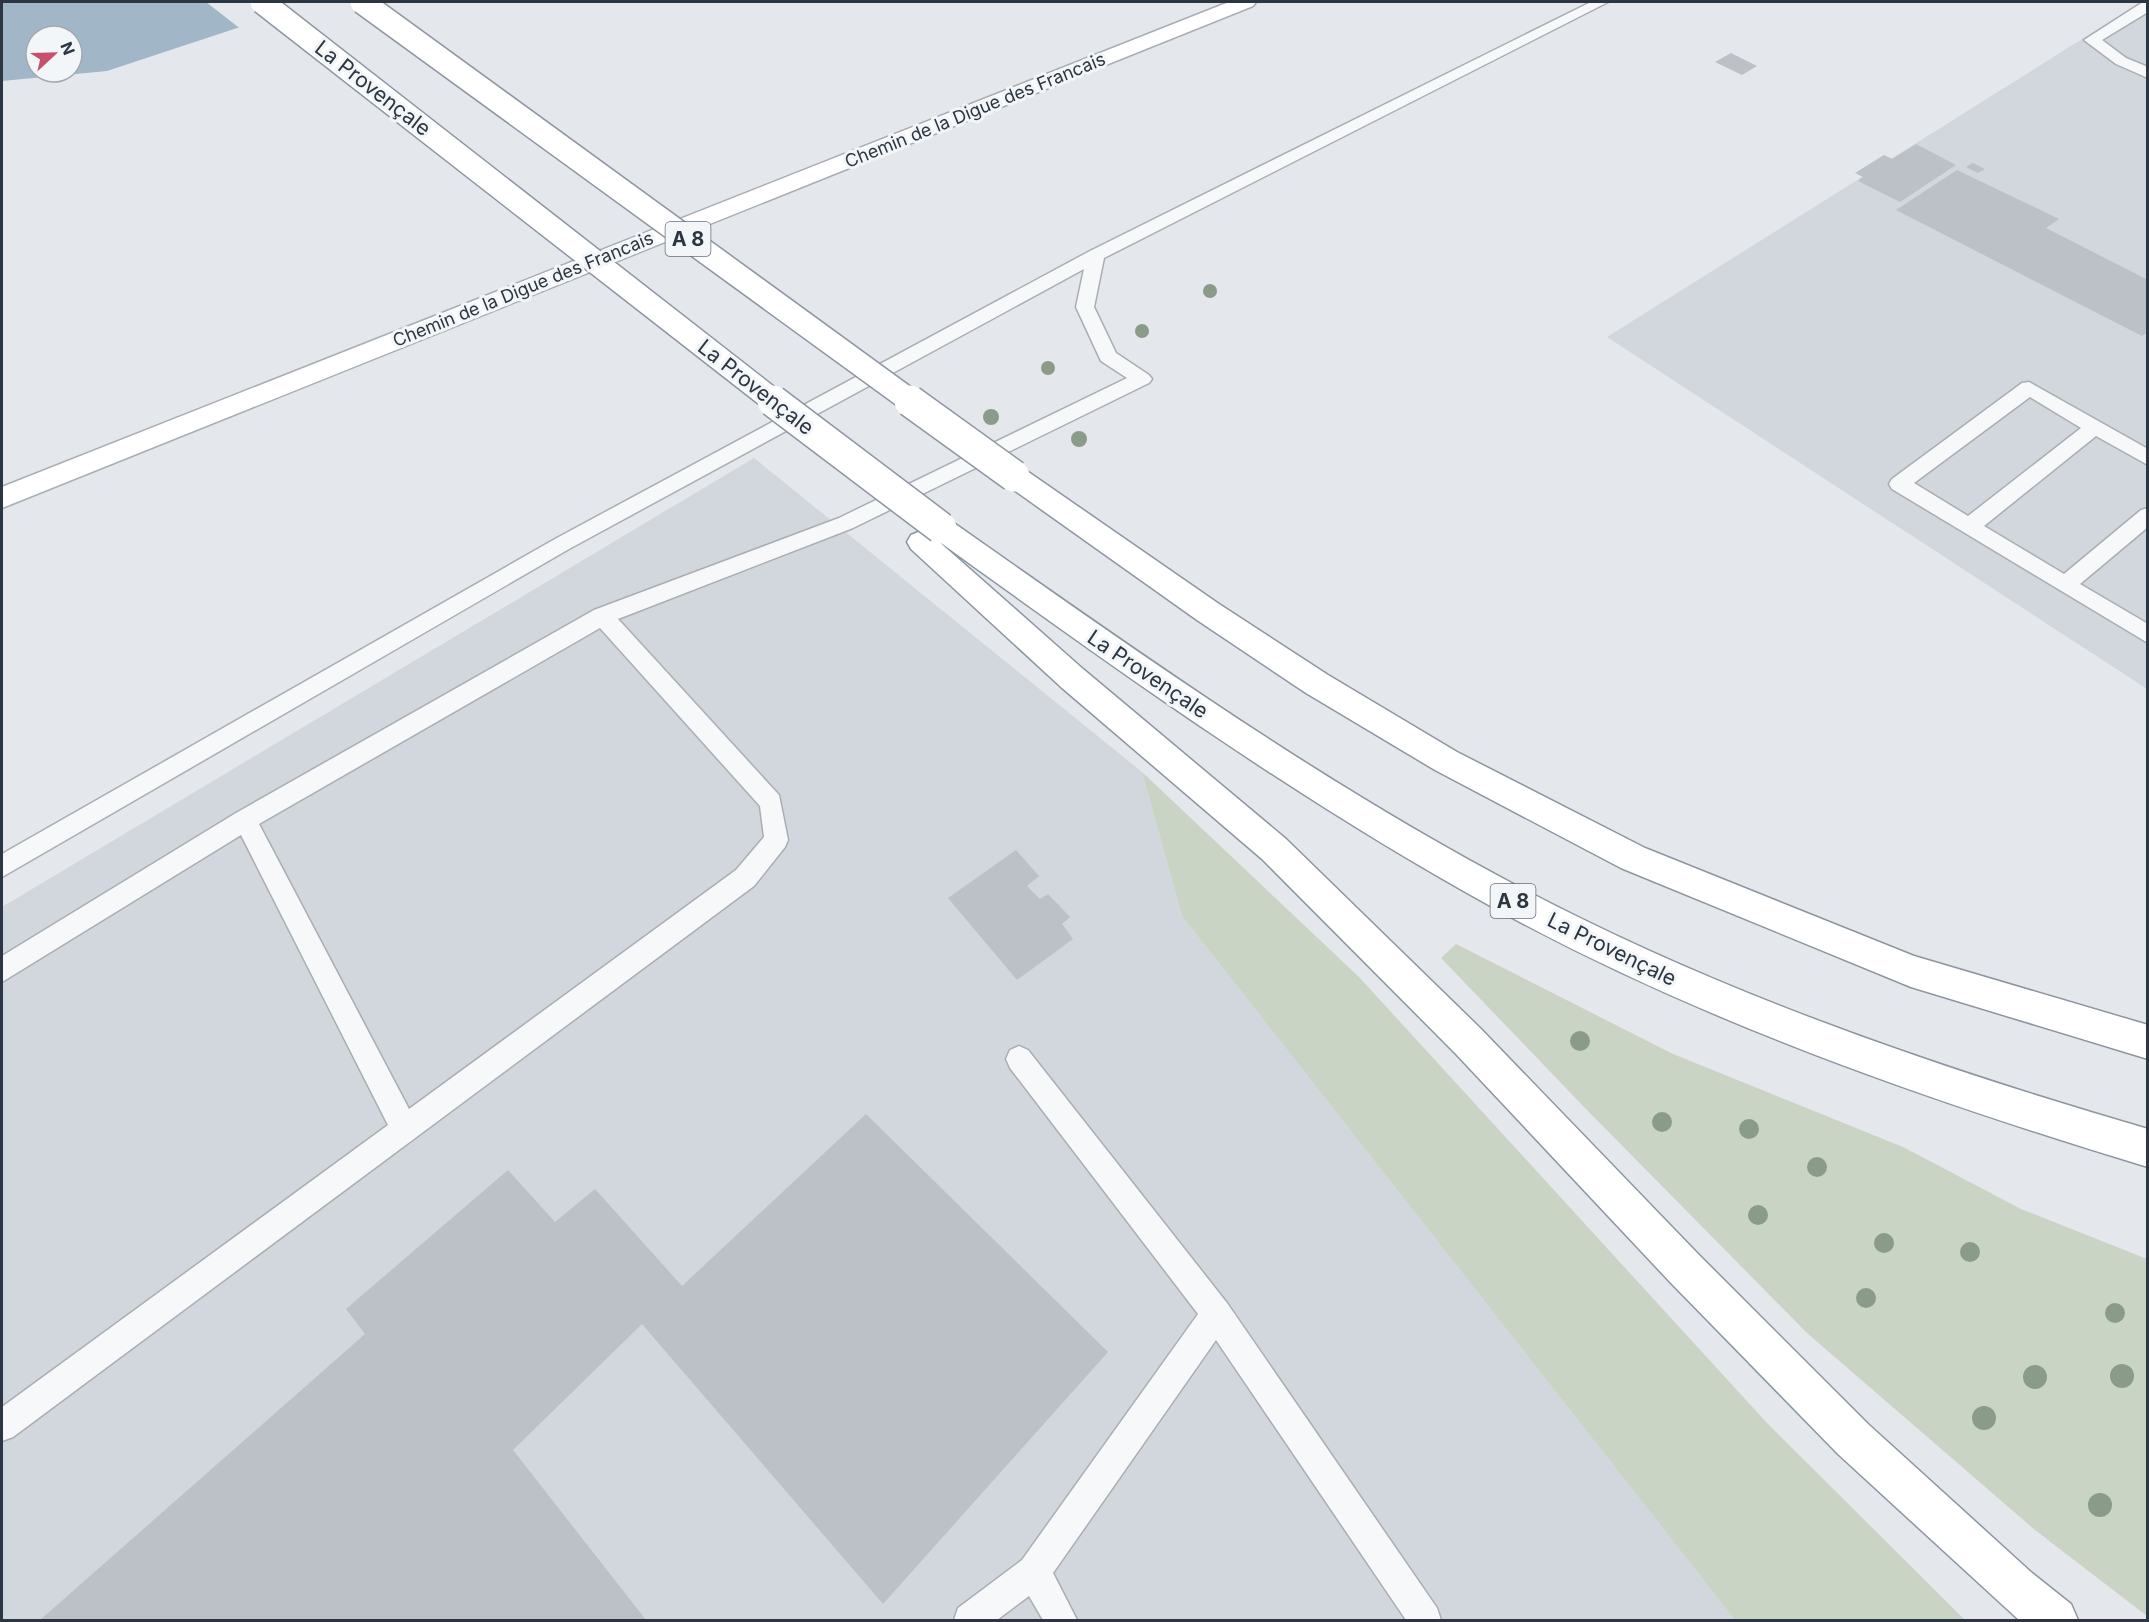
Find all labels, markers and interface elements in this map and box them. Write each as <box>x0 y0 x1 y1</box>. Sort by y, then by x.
north arrow <box>24 24 84 84</box>
street label: La Provençale <box>310 35 436 141</box>
text: N <box>56 39 79 58</box>
street label: Chemin de la Digue des Francais <box>842 48 1108 172</box>
road number: A 8 <box>666 222 710 256</box>
street label: Chemin de la Digue des Francais <box>390 227 656 351</box>
street label: La Provençale <box>693 334 819 440</box>
street label: La Provençale <box>1083 624 1213 724</box>
road number: A 8 <box>1490 884 1536 918</box>
street label: La Provençale <box>1544 907 1680 991</box>

